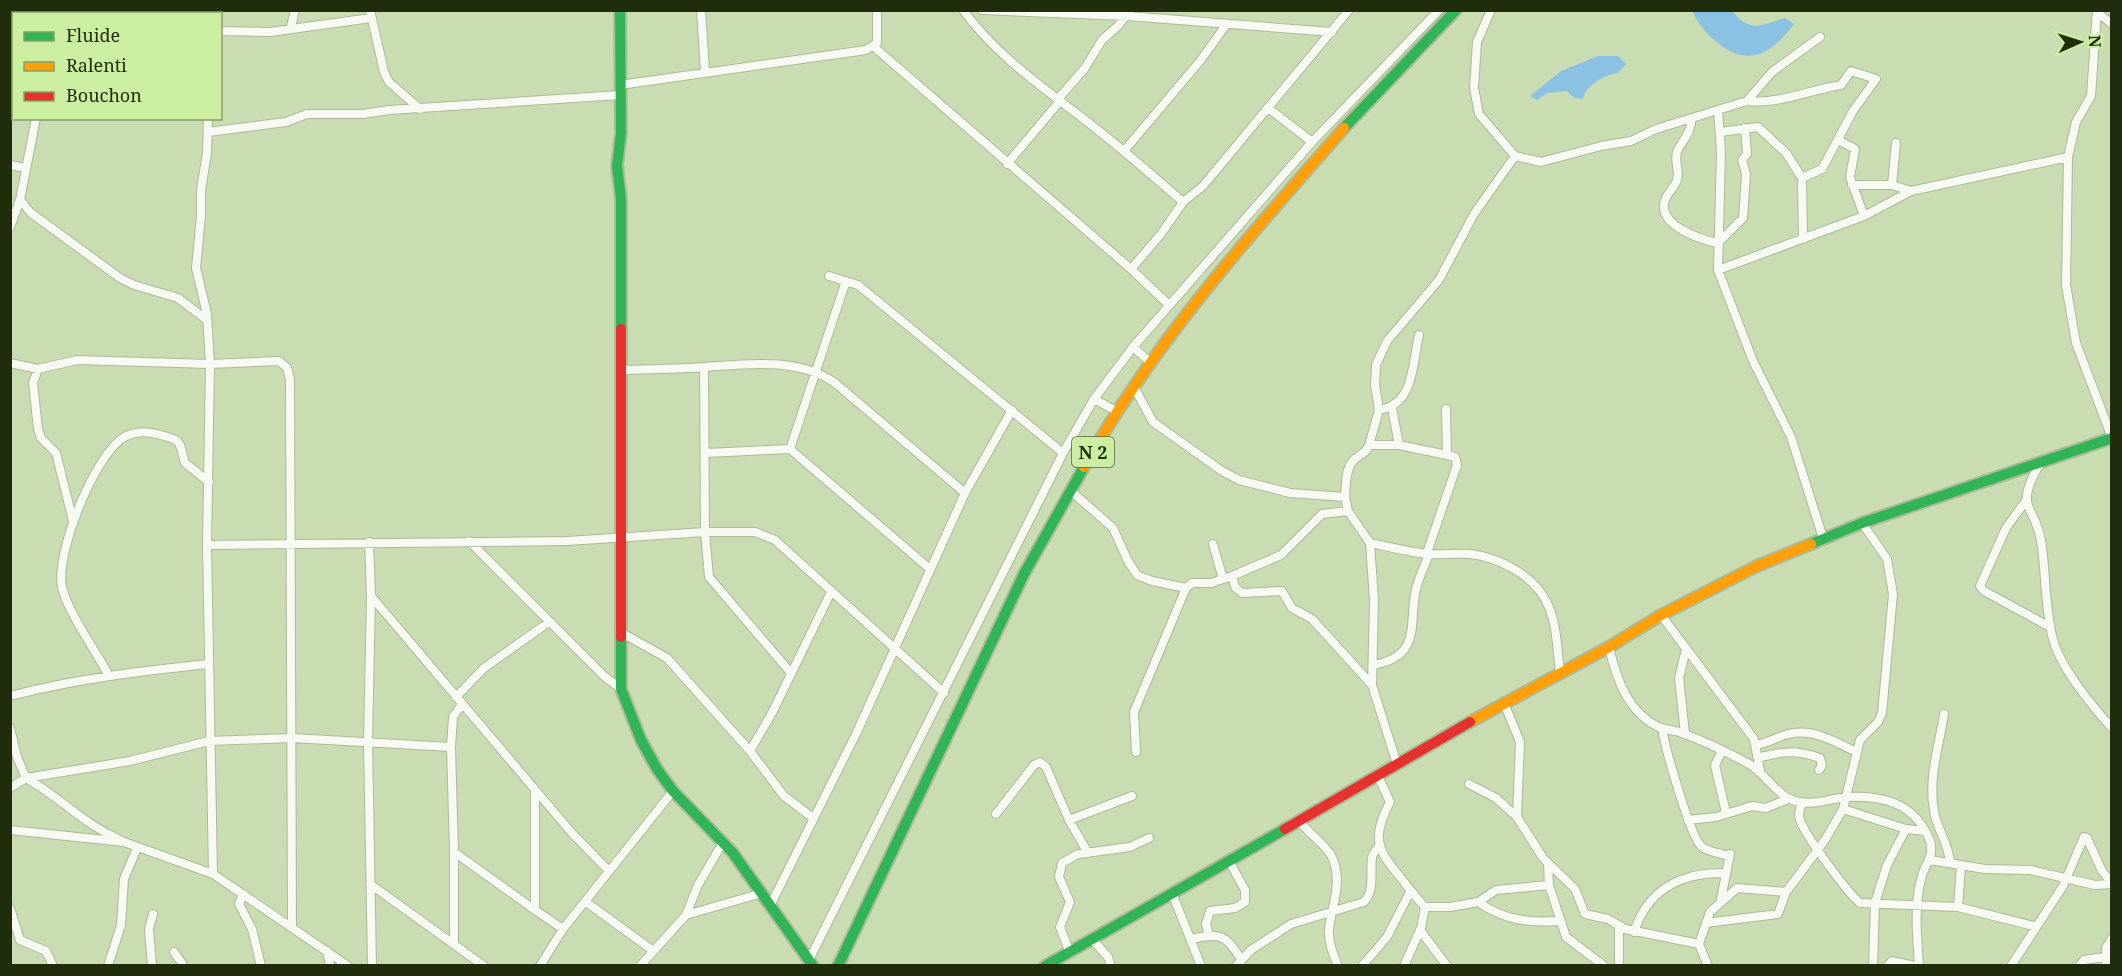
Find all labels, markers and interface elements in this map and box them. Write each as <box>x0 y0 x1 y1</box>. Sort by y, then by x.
legend <box>12 12 222 120</box>
north arrow <box>2050 12 2110 72</box>
text: Fluide <box>66 23 120 47</box>
text: N <box>2084 34 2106 48</box>
text: Ralenti <box>66 53 127 77</box>
text: Bouchon <box>66 83 142 107</box>
road number: N 2 <box>1072 437 1114 467</box>

